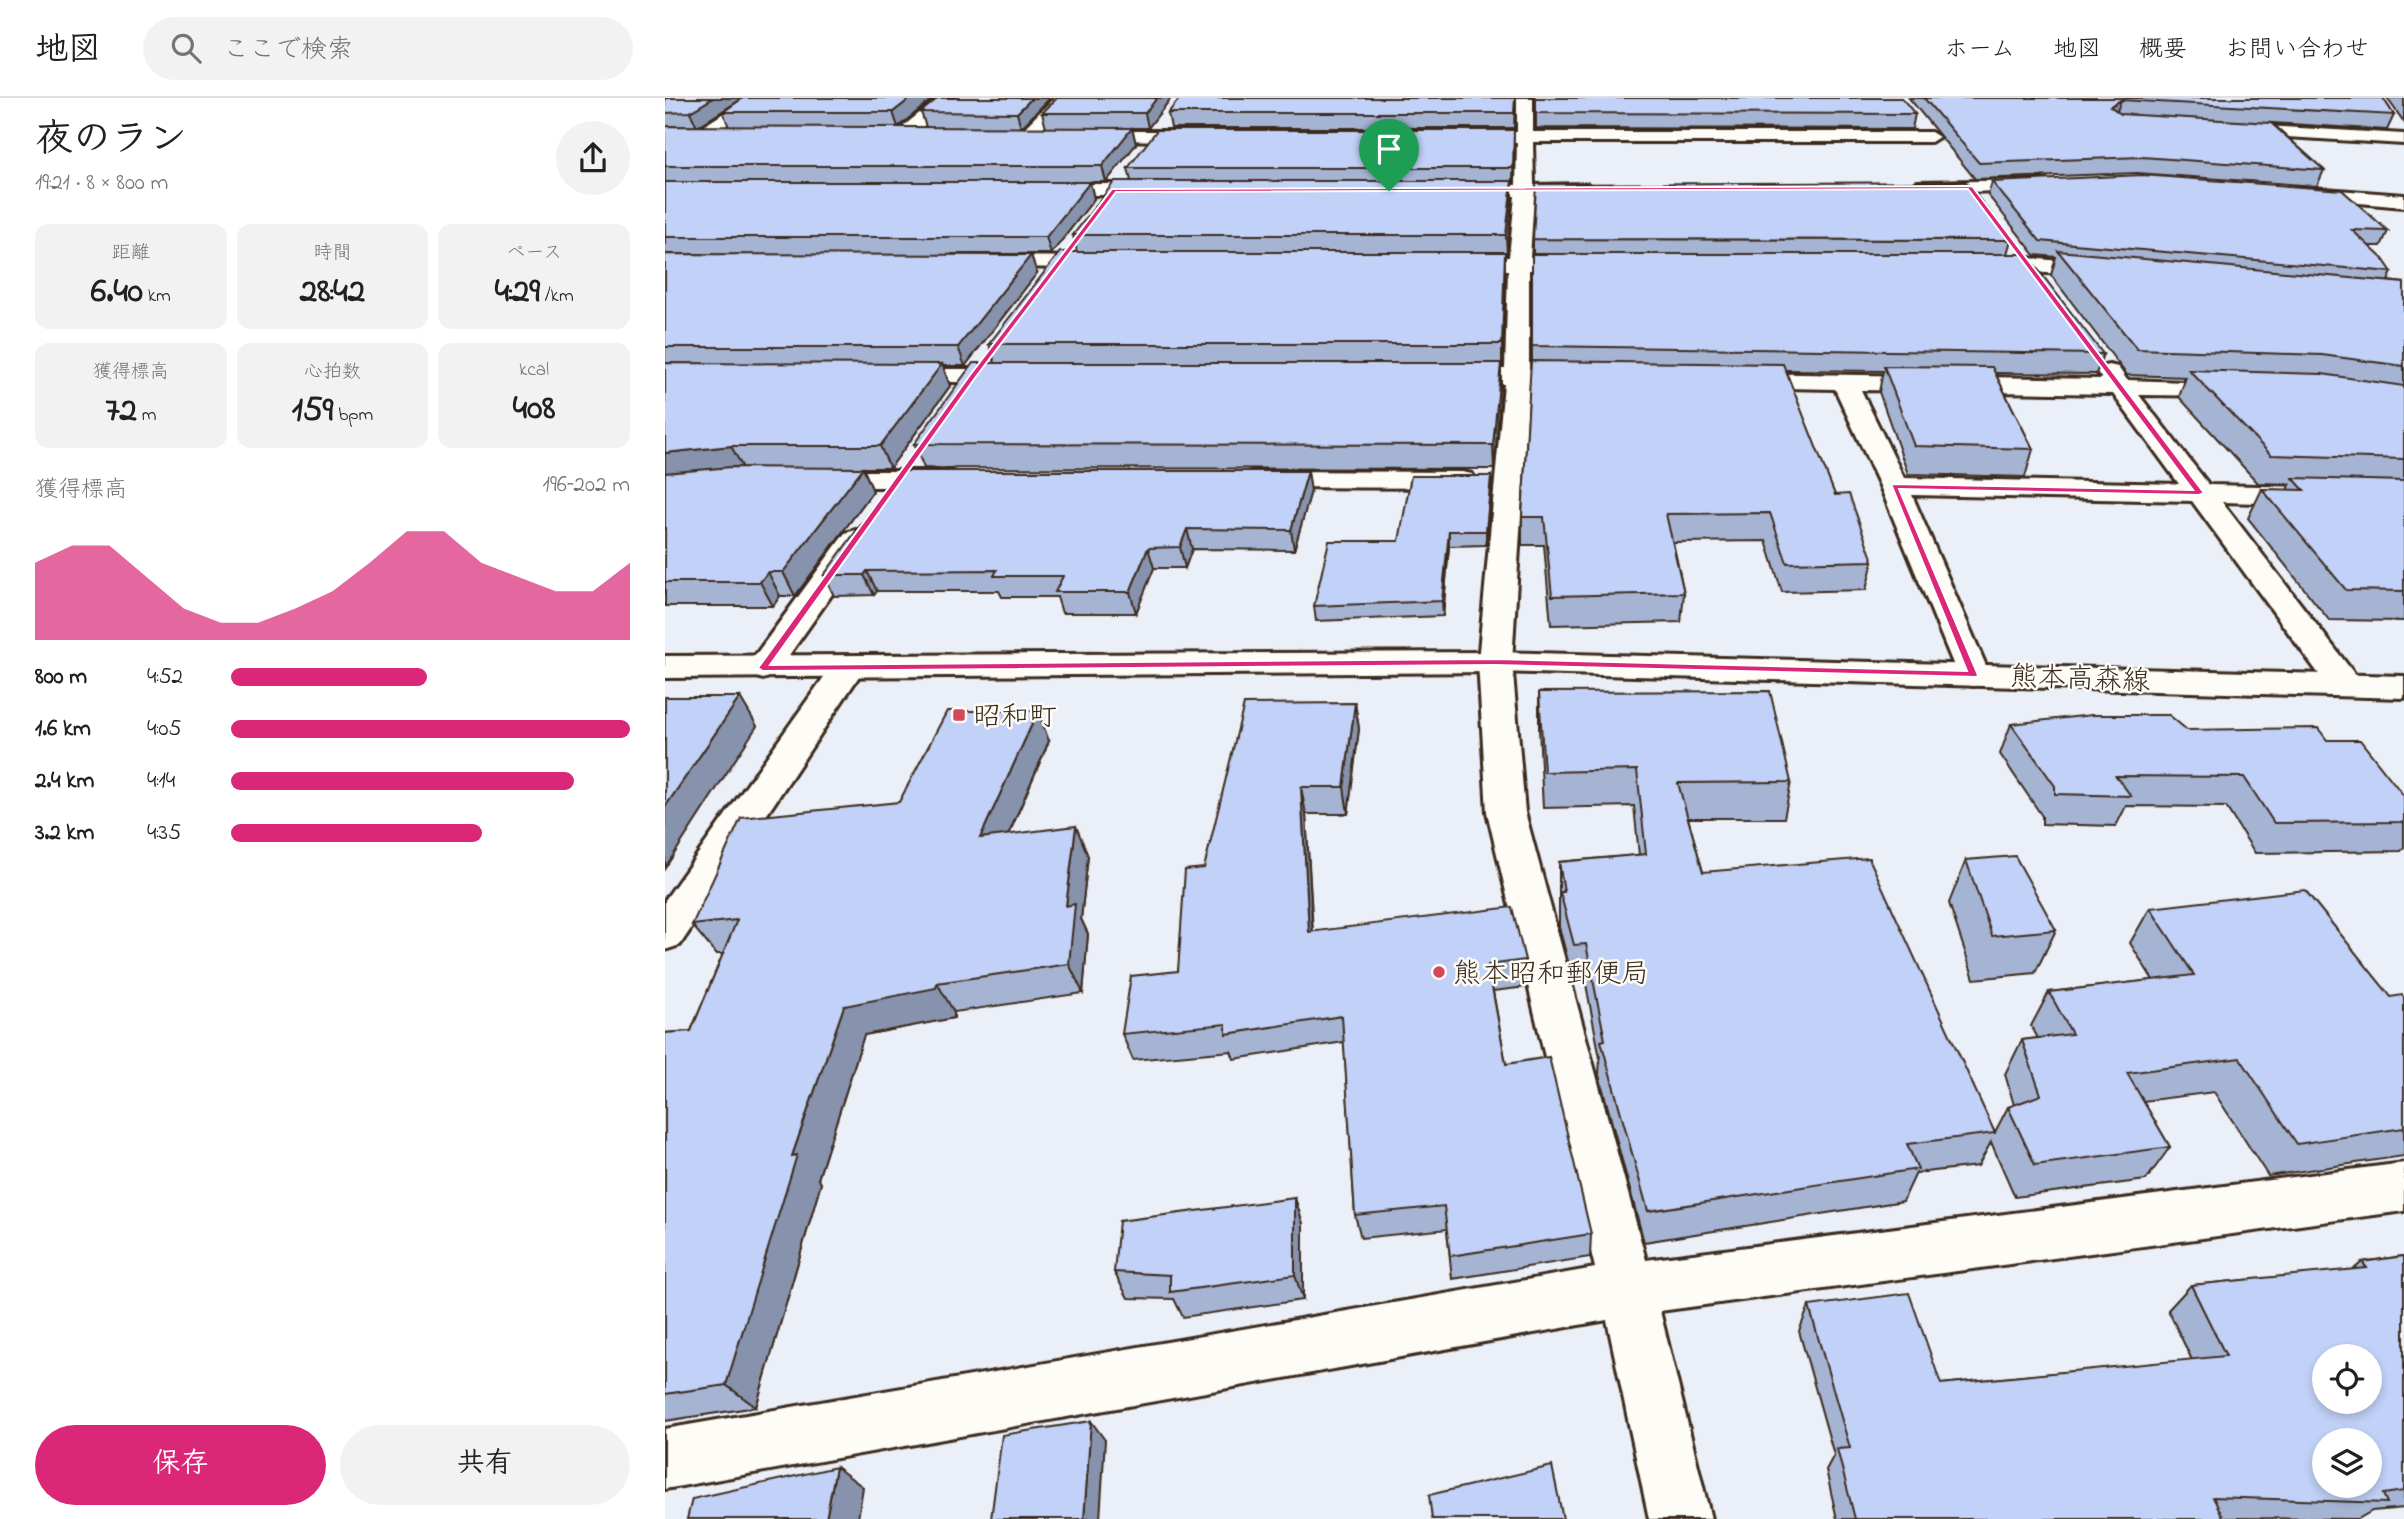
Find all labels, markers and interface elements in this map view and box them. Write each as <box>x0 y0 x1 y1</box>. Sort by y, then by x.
search box <box>143 17 633 80</box>
text: 地図 <box>35 27 101 75</box>
icon: search <box>167 29 205 67</box>
text: ここで検索 <box>223 32 353 70</box>
text: ホーム <box>1944 33 2015 68</box>
text: 地図 <box>2053 33 2101 68</box>
text: 概要 <box>2139 33 2187 68</box>
text: お問い合わせ <box>2225 33 2369 68</box>
text: 夜のラン <box>35 113 187 169</box>
pin <box>1359 119 1419 191</box>
button: share <box>556 121 630 195</box>
icon: arrive <box>1370 130 1408 168</box>
text: 19:21 · 8 × 800 m <box>35 167 168 200</box>
text: 距離 <box>112 240 150 267</box>
text: 時間 <box>313 240 352 267</box>
text: ペース <box>506 240 562 267</box>
text: 6.40 <box>91 267 143 318</box>
text: 28:42 <box>300 267 365 318</box>
text: 4:29 <box>495 267 540 318</box>
text: km <box>143 283 171 310</box>
text: /km <box>540 283 574 310</box>
text: kcal <box>519 357 549 384</box>
text: 獲得標高 <box>93 359 169 386</box>
text: 心拍数 <box>304 359 361 386</box>
text: 408 <box>513 384 556 435</box>
text: 72 <box>105 386 137 437</box>
text: 159 <box>292 386 333 437</box>
text: m <box>137 402 156 429</box>
text: bpm <box>333 402 373 429</box>
text: 196–202 m <box>543 469 630 502</box>
text: 獲得標高 <box>35 474 127 507</box>
street label: 熊本高森線 <box>2009 658 2151 703</box>
text: 800 m <box>35 661 87 694</box>
text: 4:52 <box>147 661 183 694</box>
place label: 昭和町 <box>973 698 1057 739</box>
marker: 昭和町 <box>951 707 967 723</box>
text: 1.6 km <box>35 713 91 746</box>
text: 4:05 <box>147 713 182 746</box>
text: 2.4 km <box>35 765 94 798</box>
text: 4:14 <box>147 765 175 798</box>
text: 3.2 km <box>35 817 94 850</box>
text: 4:35 <box>147 817 181 850</box>
place label: 熊本昭和郵便局 <box>1453 955 1649 996</box>
marker: 熊本昭和郵便局 <box>1431 964 1447 980</box>
map controls <box>2312 1344 2382 1498</box>
button: locate <box>2312 1344 2382 1414</box>
button: 保存 <box>35 1425 326 1505</box>
button: 共有 <box>340 1425 630 1505</box>
button: layers <box>2312 1428 2382 1498</box>

